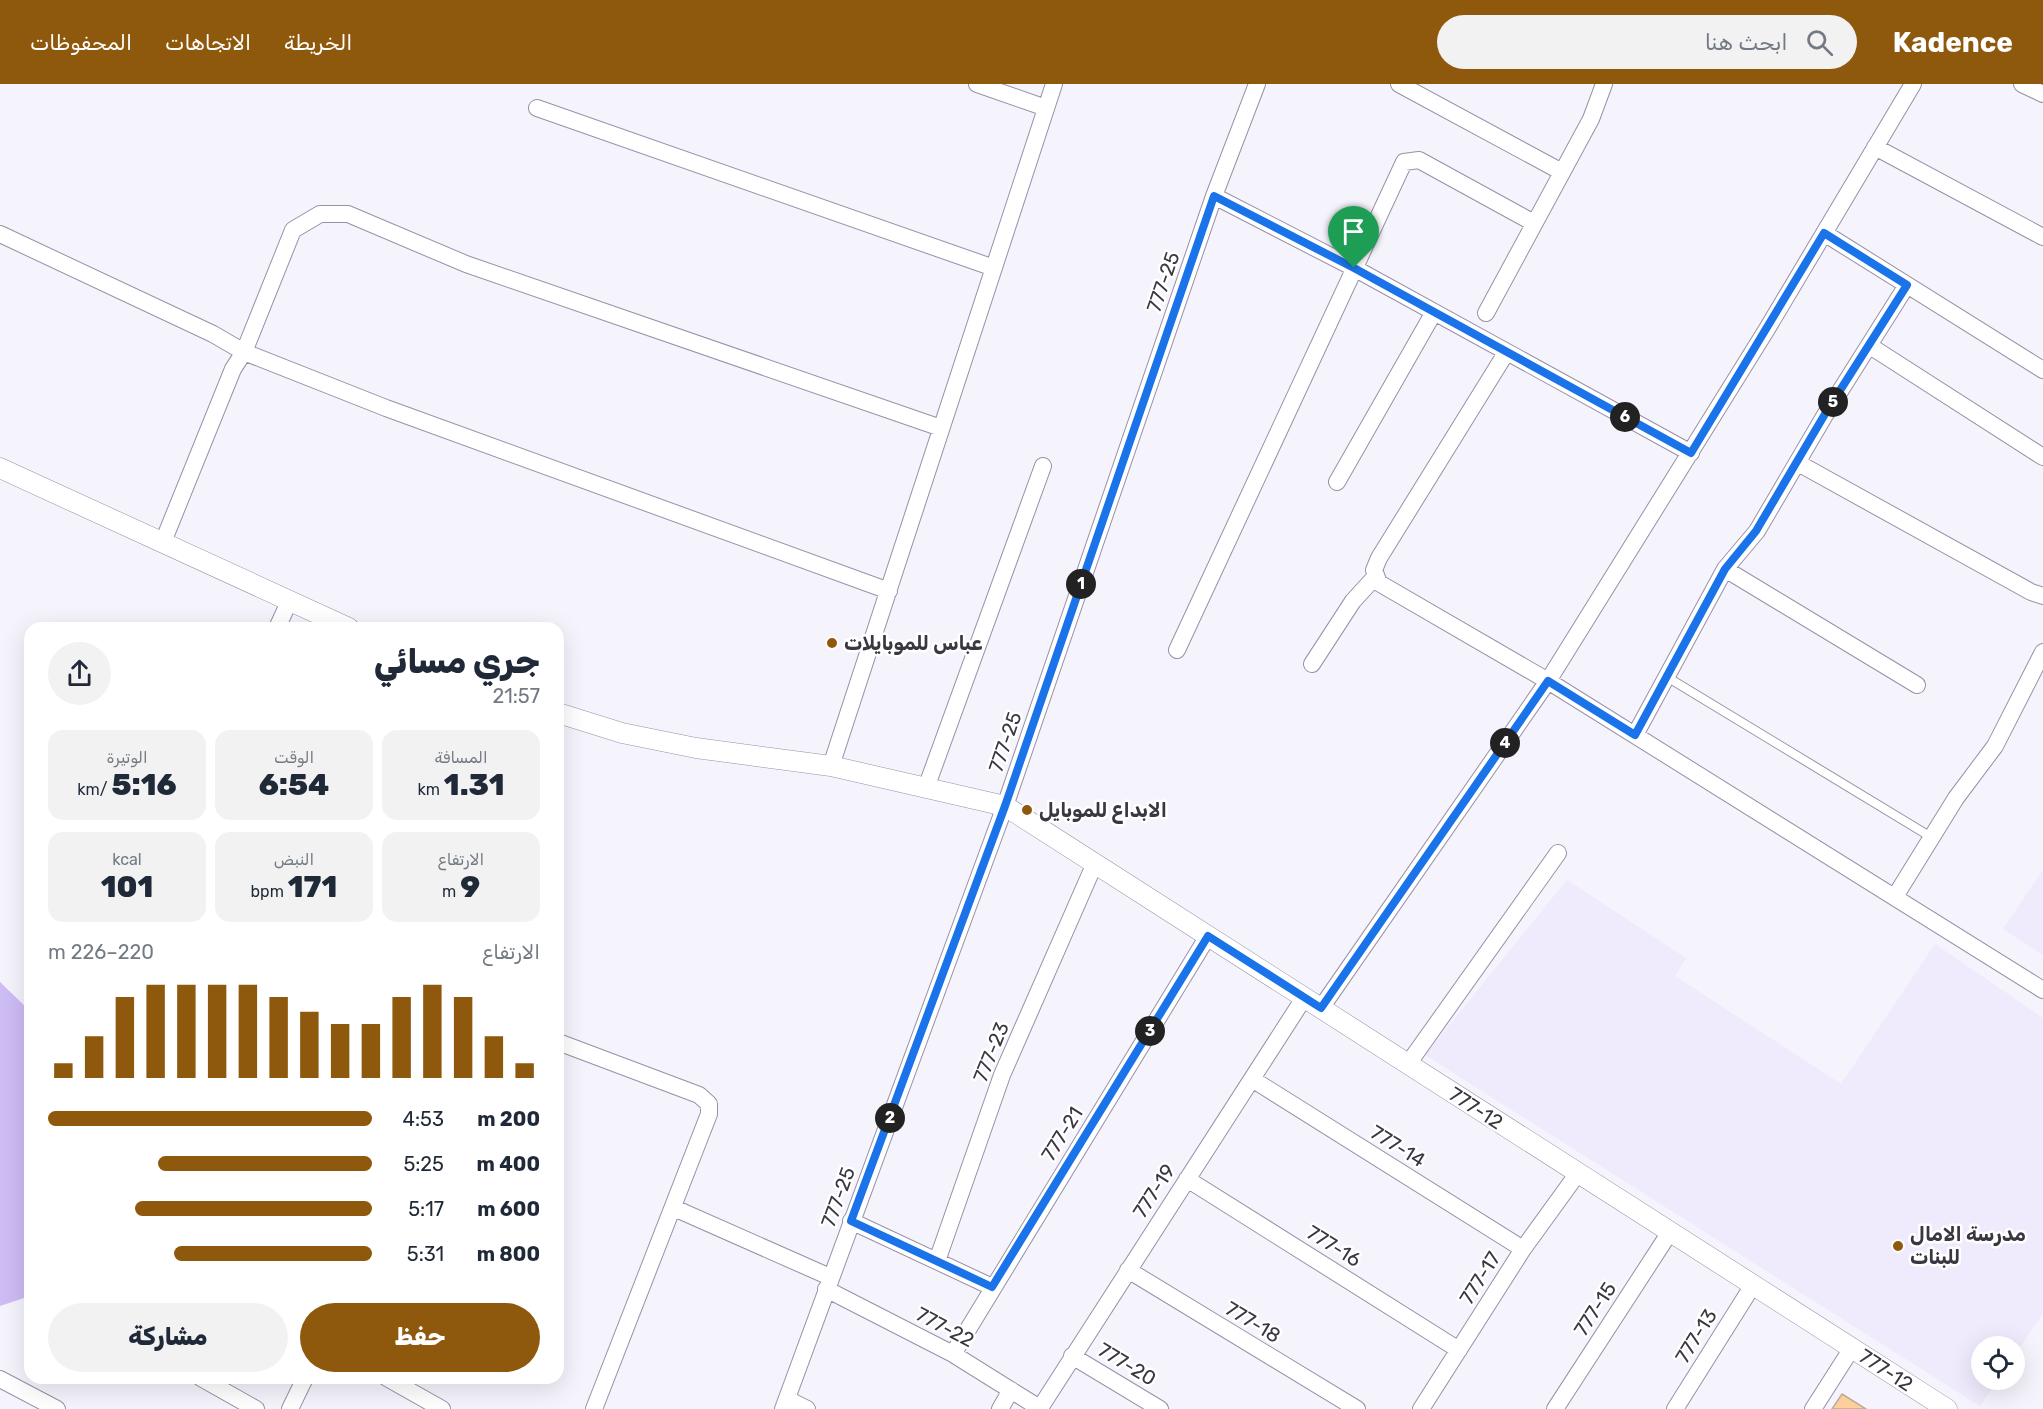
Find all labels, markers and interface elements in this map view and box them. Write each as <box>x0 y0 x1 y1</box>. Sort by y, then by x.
search box <box>1437 15 1857 69</box>
icon: search <box>1803 26 1836 59</box>
text: Kadence <box>1893 26 2013 59</box>
text: ابحث هنا <box>1705 29 1788 56</box>
text: المحفوظات <box>30 30 132 55</box>
text: الاتجاهات <box>165 30 251 55</box>
text: الخريطة <box>284 30 352 55</box>
pin <box>1328 206 1379 268</box>
icon: arrive <box>1337 215 1370 248</box>
street label: 777-25 <box>1141 248 1185 316</box>
pin: 5 <box>1818 387 1848 417</box>
text: 5 <box>1828 392 1838 411</box>
pin: 6 <box>1610 402 1640 432</box>
text: 6 <box>1620 407 1630 426</box>
pin: 1 <box>1066 569 1096 599</box>
text: 1 <box>1077 574 1085 593</box>
place label: عباس للموبايلات <box>844 631 982 655</box>
marker: عباس للموبايلات <box>825 636 839 650</box>
button: share <box>48 642 111 705</box>
text: جري مسائي <box>374 642 540 681</box>
text: 21:57 <box>492 684 540 708</box>
street label: 777-25 <box>983 708 1027 776</box>
pin: 4 <box>1490 728 1520 758</box>
text: 4 <box>1500 733 1510 752</box>
text: الوتيرة <box>106 748 148 767</box>
text: الوقت <box>274 748 314 767</box>
text: المسافة <box>434 748 488 767</box>
text: 5:16 <box>111 767 177 803</box>
text: 6:54 <box>259 767 329 803</box>
text: 1.31 <box>444 767 505 803</box>
text: /km <box>77 780 111 799</box>
text: km <box>417 780 444 799</box>
place label: الابداع للموبايل <box>1039 798 1167 824</box>
marker: الابداع للموبايل <box>1020 803 1034 817</box>
text: kcal <box>112 850 142 869</box>
text: النبض <box>274 850 314 869</box>
text: الارتفاع <box>438 850 484 869</box>
text: 101 <box>101 869 153 905</box>
text: 171 <box>288 869 337 905</box>
text: 9 <box>460 869 480 905</box>
text: bpm <box>251 882 288 901</box>
text: m <box>442 882 460 901</box>
text: 220–226 m <box>48 940 154 964</box>
text: الارتفاع <box>482 940 540 964</box>
pin: 3 <box>1135 1016 1165 1046</box>
street label: 777-23 <box>968 1018 1014 1086</box>
text: 3 <box>1145 1021 1155 1040</box>
street label: 777-12 <box>1445 1082 1507 1134</box>
pin: 2 <box>875 1103 905 1133</box>
street label: 777-21 <box>1036 1103 1088 1165</box>
text: 4:53 <box>403 1107 444 1131</box>
text: 200 m <box>477 1107 540 1131</box>
text: 2 <box>885 1108 895 1127</box>
street label: 777-14 <box>1366 1120 1430 1172</box>
text: 5:25 <box>403 1152 444 1176</box>
text: 400 m <box>477 1152 540 1176</box>
street label: 777-19 <box>1128 1160 1180 1222</box>
street label: 777-25 <box>816 1163 860 1231</box>
text: 5:17 <box>408 1197 444 1221</box>
text: 600 m <box>477 1197 540 1221</box>
street label: 777-16 <box>1302 1220 1366 1272</box>
place label: مدرسة الامال للبنات <box>1910 1222 2026 1269</box>
marker: مدرسة الامال للبنات <box>1891 1239 1905 1253</box>
text: 5:31 <box>407 1242 444 1266</box>
text: 800 m <box>477 1242 540 1266</box>
street label: 777-17 <box>1454 1247 1506 1309</box>
street label: 777-15 <box>1569 1278 1621 1340</box>
street label: 777-18 <box>1221 1296 1285 1348</box>
street label: 777-22 <box>912 1302 978 1352</box>
button: مشاركة <box>48 1303 288 1372</box>
button: حفظ <box>300 1303 540 1372</box>
street label: 777-13 <box>1670 1304 1722 1368</box>
map controls <box>1971 1336 2025 1390</box>
button: locate <box>1971 1336 2025 1390</box>
street label: 777-20 <box>1094 1337 1160 1391</box>
street label: 777-12 <box>1855 1344 1917 1396</box>

